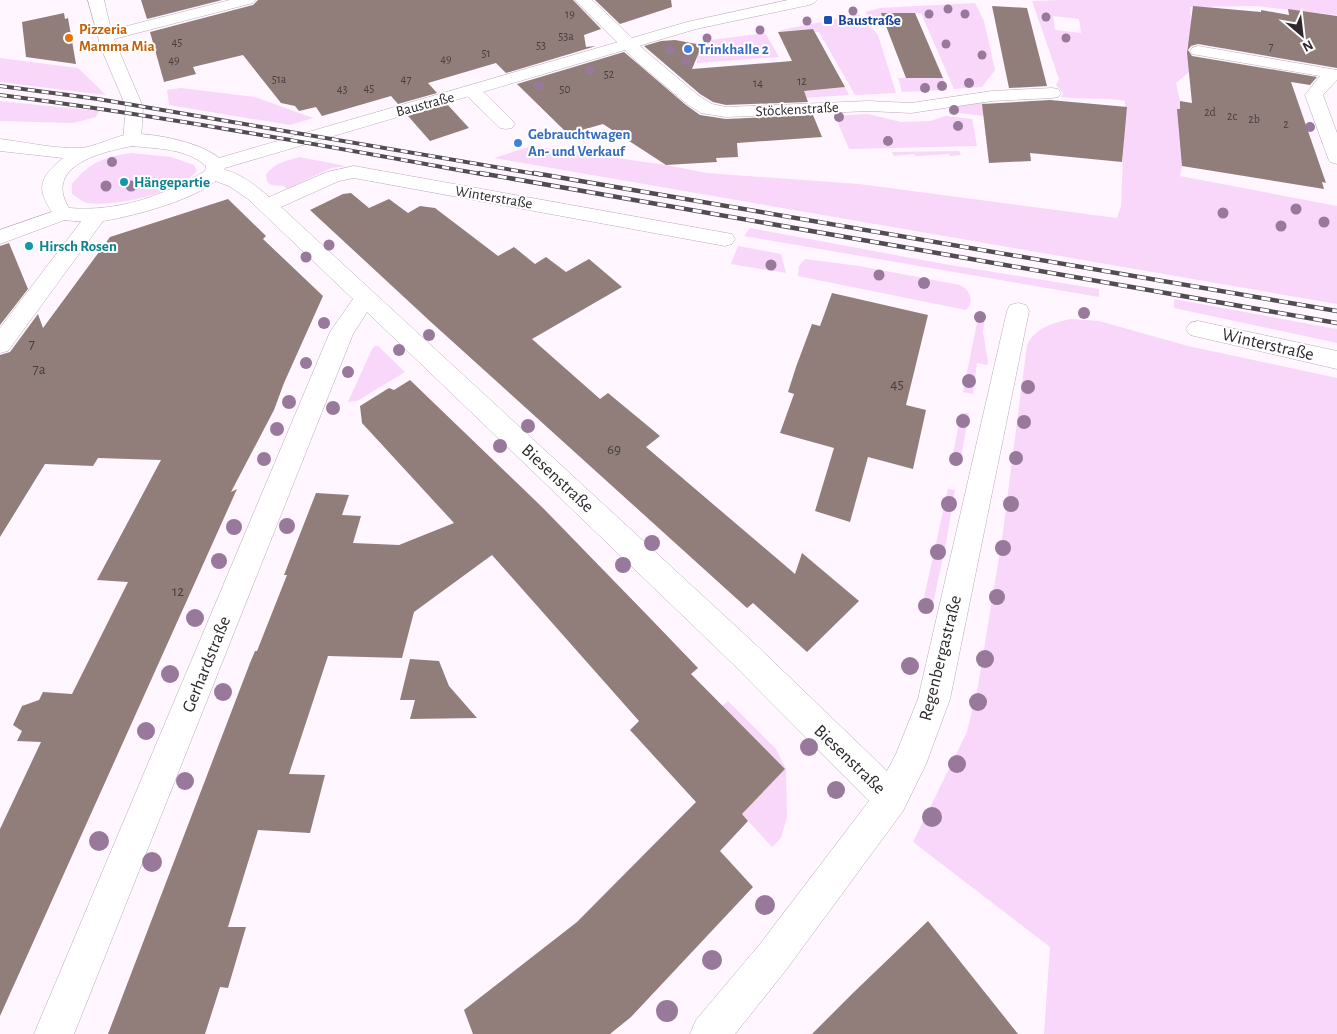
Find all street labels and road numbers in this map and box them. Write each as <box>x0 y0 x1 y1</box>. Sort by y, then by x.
street label: Baustraße <box>394 89 456 119</box>
street label: Stöckenstraße <box>755 100 839 119</box>
street label: Winterstraße <box>454 183 534 212</box>
street label: Winterstraße <box>1220 326 1316 364</box>
street label: Biesenstraße <box>518 441 597 516</box>
street label: Regenbergastraße <box>917 594 965 723</box>
street label: Gerhardstraße <box>180 614 234 715</box>
street label: Biesenstraße <box>810 722 888 798</box>

